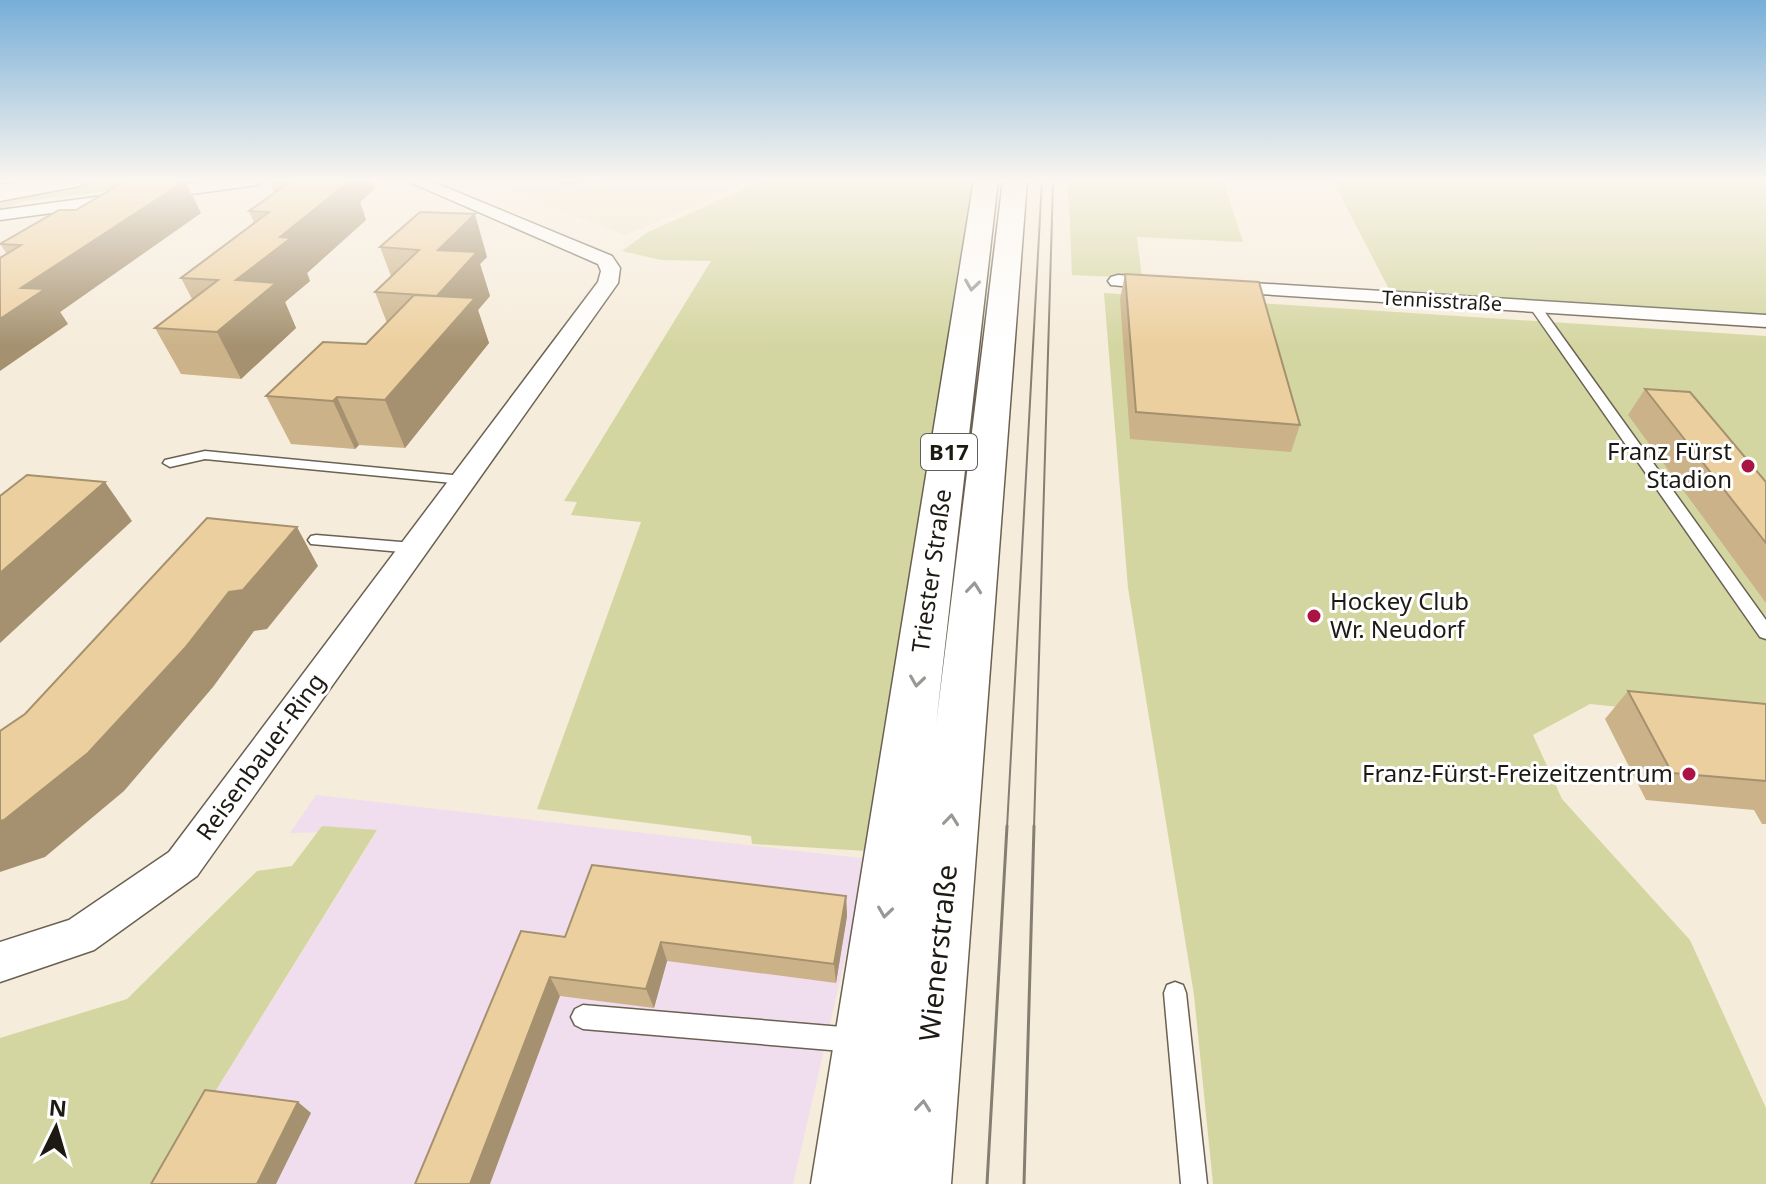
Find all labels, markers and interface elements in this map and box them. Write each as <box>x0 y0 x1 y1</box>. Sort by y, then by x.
one-way arrow <box>964 278 981 292</box>
street label: Tennisstraße <box>1381 284 1503 317</box>
road number: B17 <box>921 434 977 470</box>
place label: Franz Fürst Stadion <box>1607 434 1732 495</box>
marker: Franz Fürst Stadion <box>1739 457 1757 475</box>
street label: Triester Straße <box>903 487 958 655</box>
one-way arrow <box>965 581 982 594</box>
place label: Hockey Club Wr. Neudorf <box>1330 584 1469 645</box>
marker: Hockey Club Wr. Neudorf <box>1305 607 1323 625</box>
street label: Reisenbauer-Ring <box>188 666 332 847</box>
one-way arrow <box>909 674 926 688</box>
place label: Franz-Fürst-Freizeitzentrum <box>1362 756 1673 789</box>
marker: Franz-Fürst-Freizeitzentrum <box>1680 765 1698 783</box>
one-way arrow <box>942 813 959 826</box>
street label: Wienerstraße <box>909 863 965 1043</box>
one-way arrow <box>877 905 894 919</box>
north arrow <box>16 1088 96 1168</box>
text: N <box>48 1091 68 1123</box>
one-way arrow <box>914 1099 931 1112</box>

